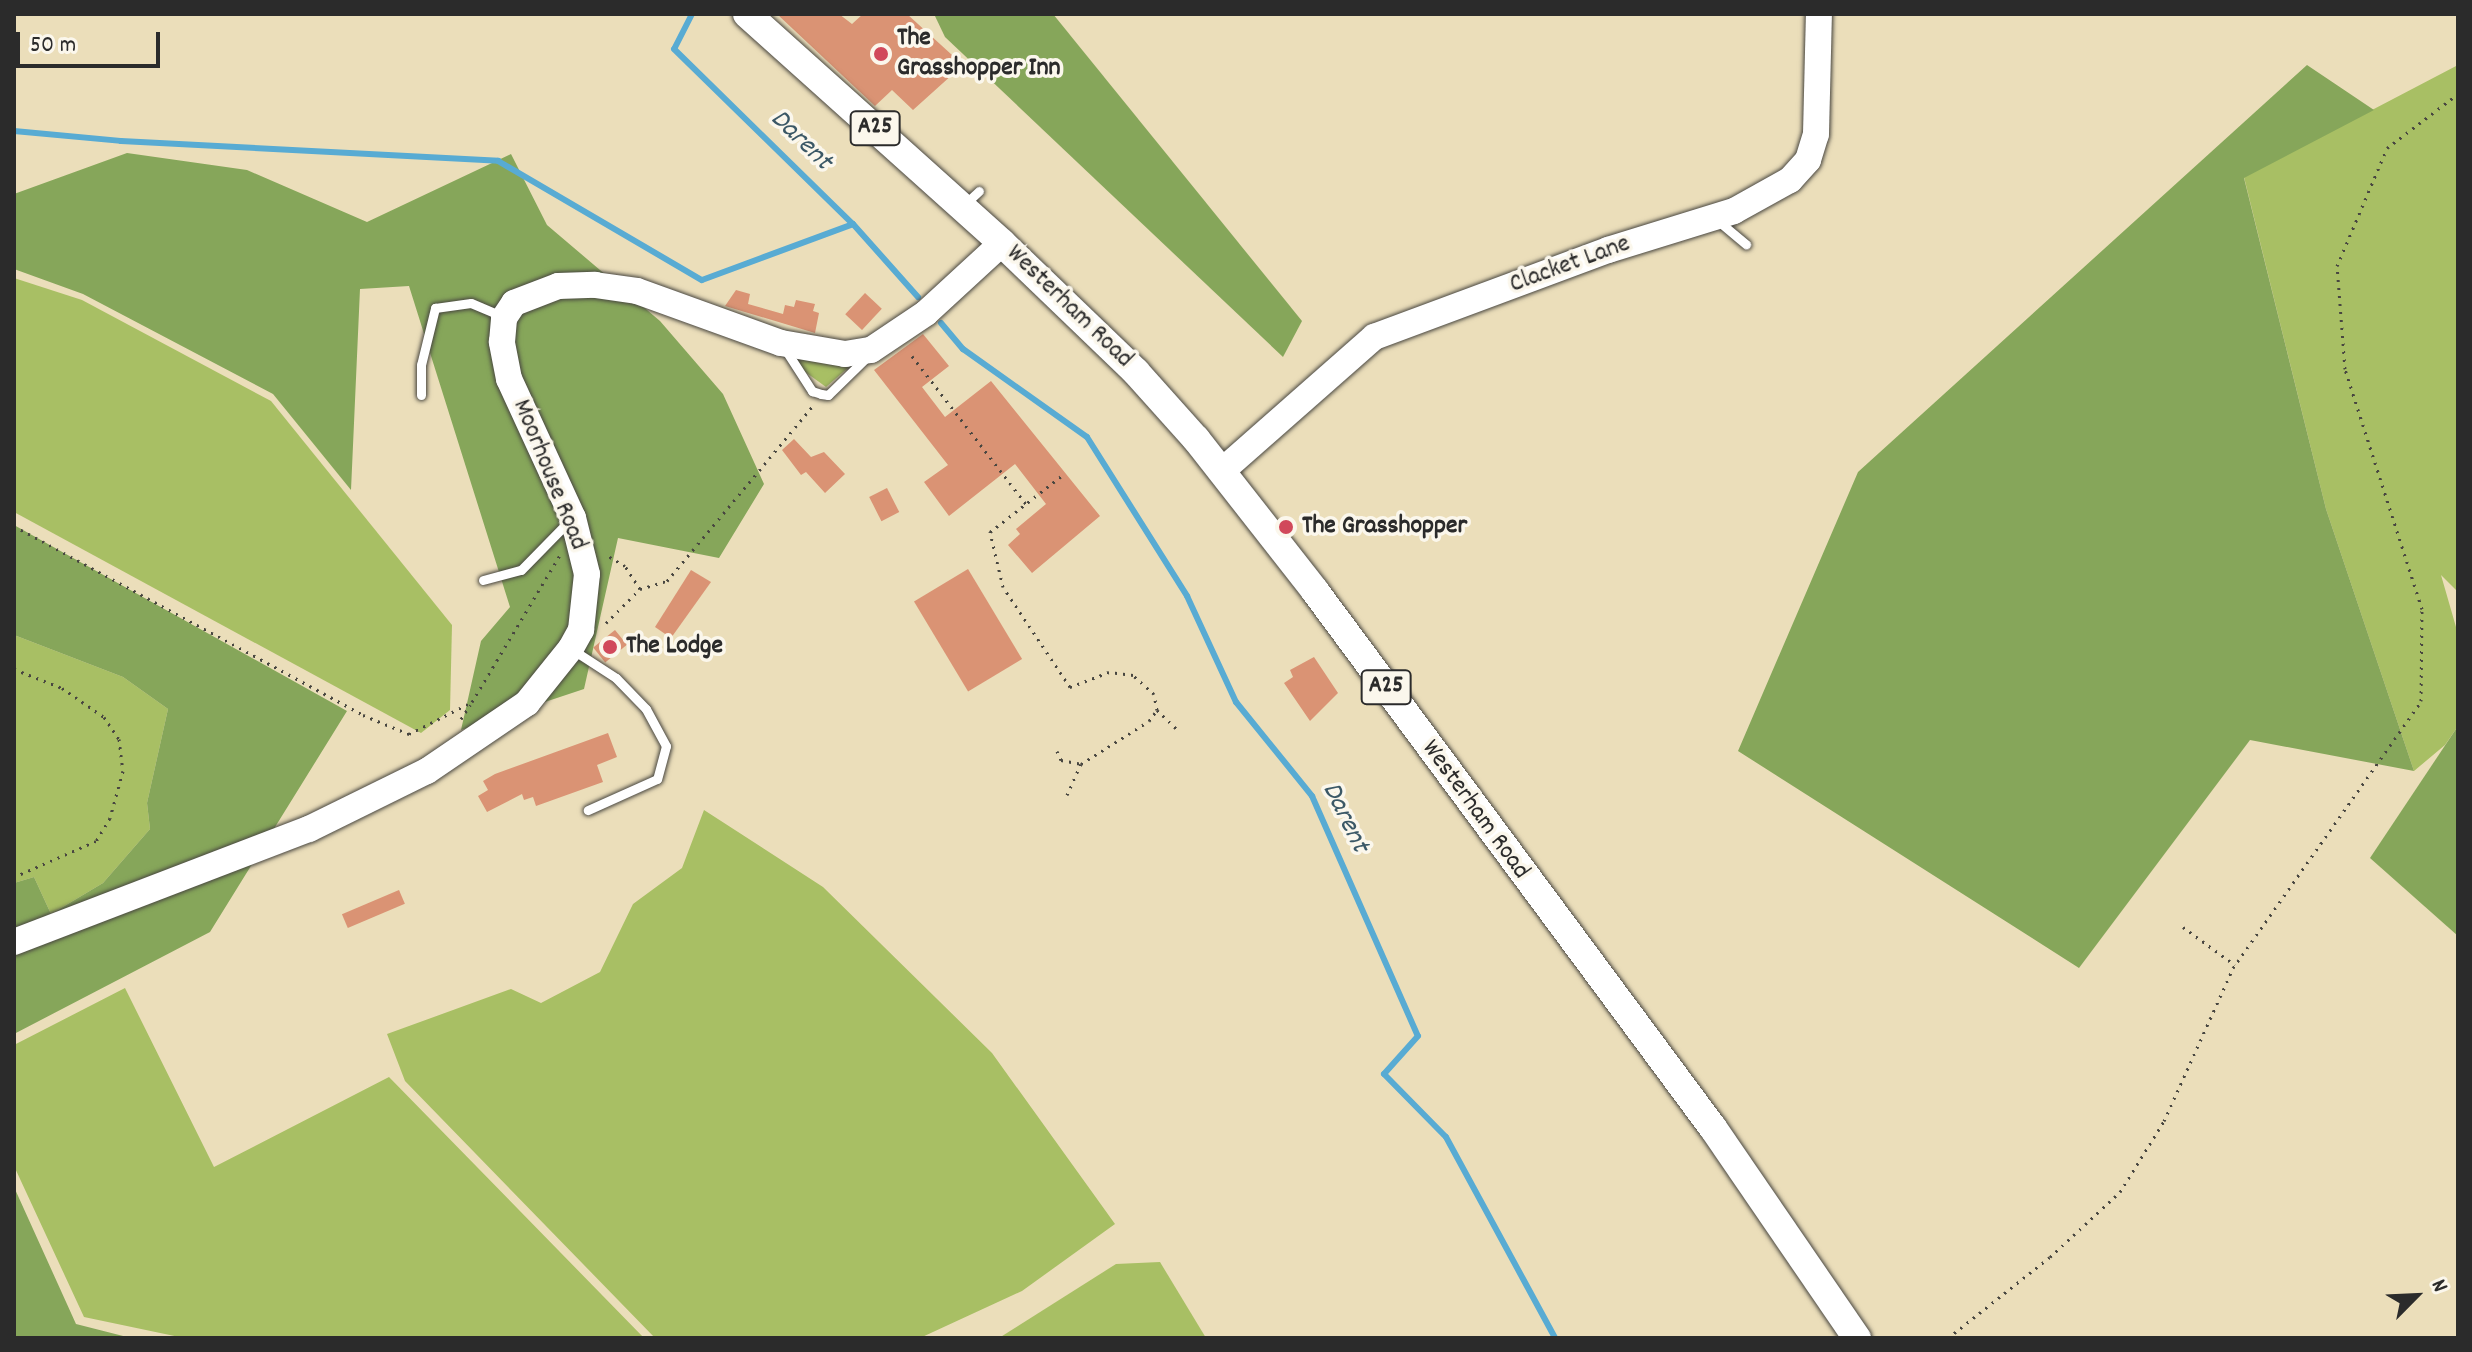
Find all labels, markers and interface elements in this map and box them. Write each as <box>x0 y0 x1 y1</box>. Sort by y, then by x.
scale bar <box>20 16 164 66</box>
place label: The Grasshopper Inn <box>897 23 1060 84</box>
text: 50 m <box>30 29 76 63</box>
marker: The Grasshopper Inn <box>872 45 890 63</box>
water label: Darent <box>762 103 838 179</box>
road number: A25 <box>849 108 901 148</box>
street label: Clacket Lane <box>1506 229 1634 301</box>
street label: Westerham Road <box>999 239 1139 375</box>
street label: Moorhouse Road <box>505 395 593 555</box>
place label: The Grasshopper <box>1302 511 1467 543</box>
marker: The Grasshopper <box>1277 518 1295 536</box>
place label: The Lodge <box>626 631 723 663</box>
marker: The Lodge <box>601 638 619 656</box>
road number: A25 <box>1360 667 1412 707</box>
street label: Westerham Road <box>1414 734 1536 886</box>
water label: Darent <box>1313 778 1375 858</box>
north arrow <box>2376 1256 2456 1336</box>
text: N <box>2422 1275 2455 1297</box>

